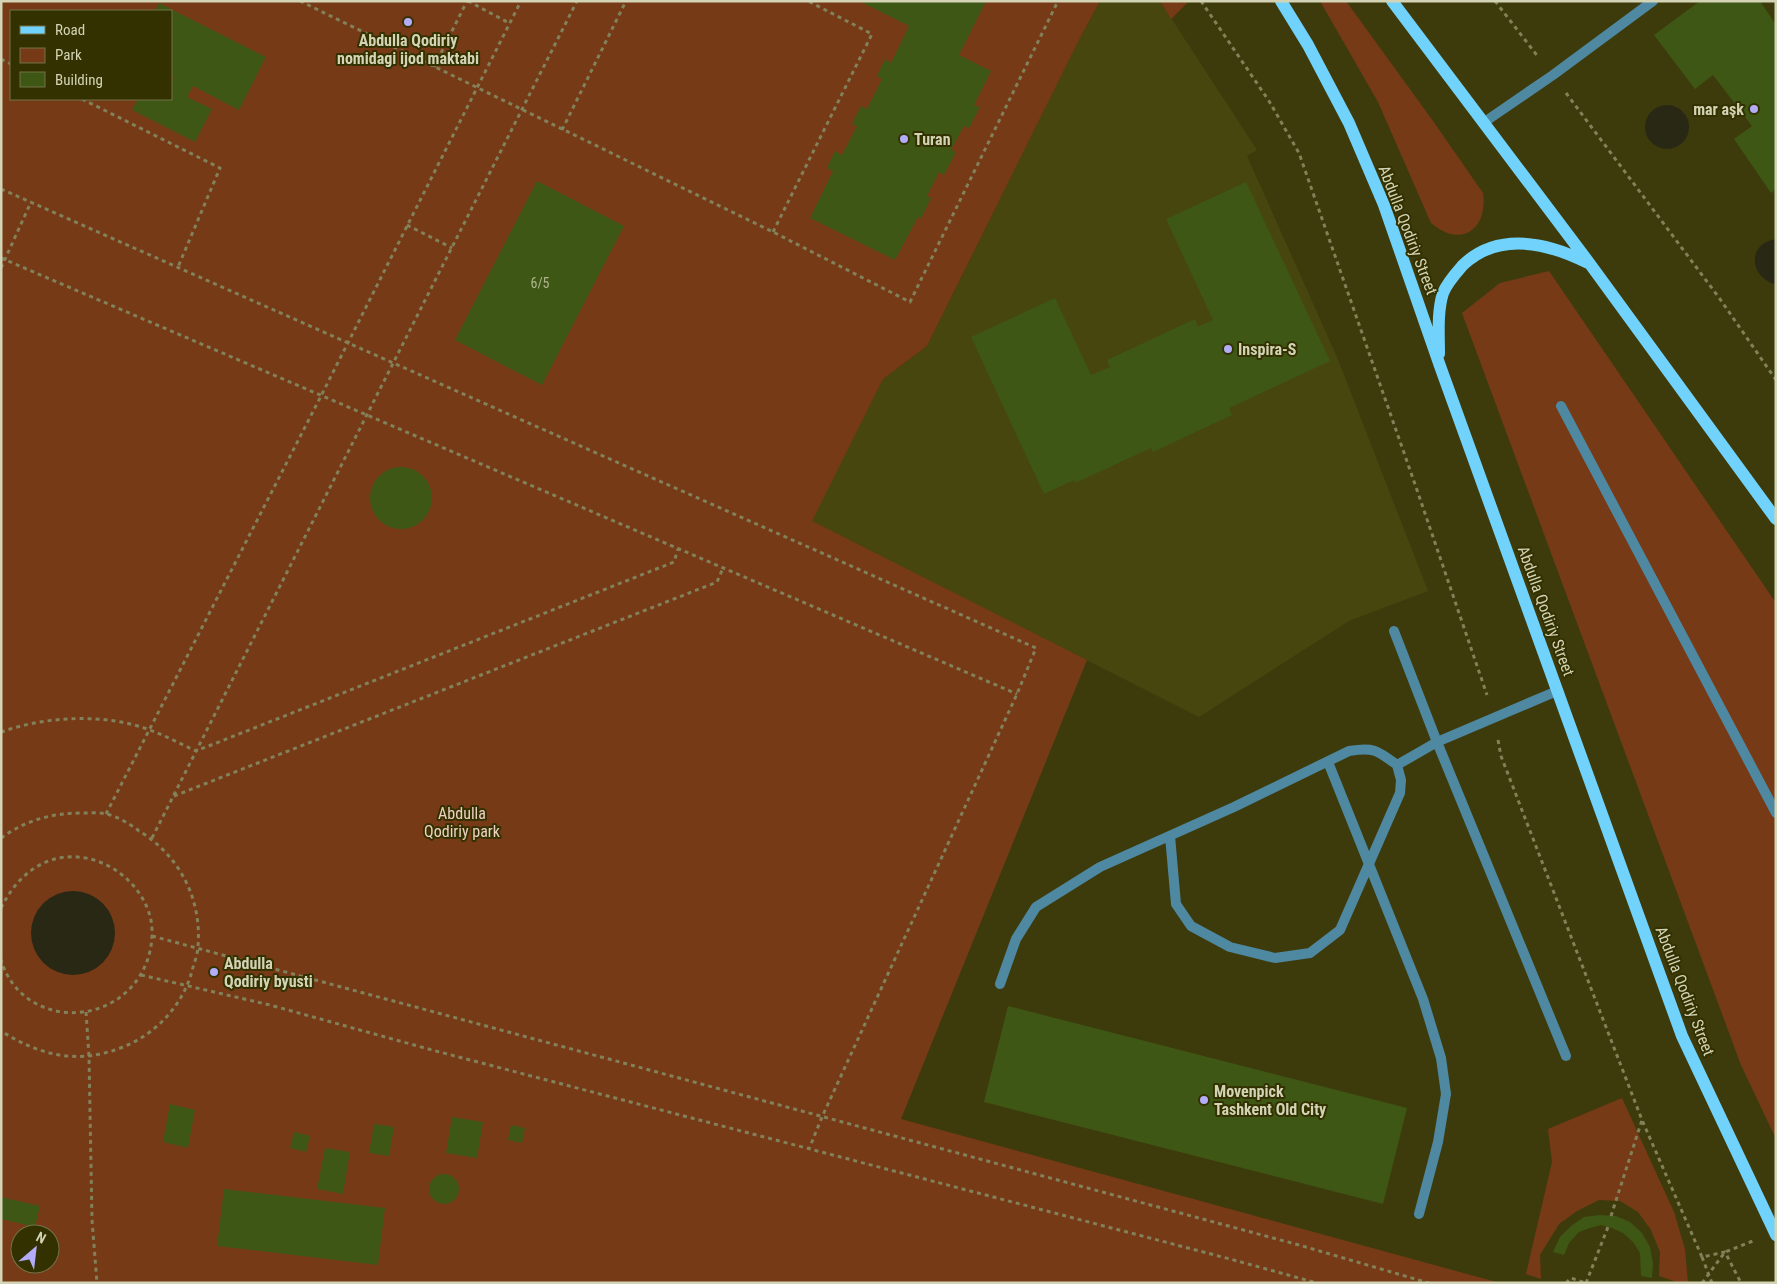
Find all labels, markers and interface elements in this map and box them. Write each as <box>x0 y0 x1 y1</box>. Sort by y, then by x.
legend <box>10 10 172 100</box>
marker: Abdulla Qodiriy nomidagi ijod maktabi <box>402 16 414 28</box>
text: Road <box>55 21 85 39</box>
place label: Abdulla Qodiriy nomidagi ijod maktabi <box>337 31 479 68</box>
text: Park <box>55 46 82 64</box>
text: Building <box>55 71 103 89</box>
place label: mar aşk <box>1693 100 1744 119</box>
marker: mar aşk <box>1748 103 1760 115</box>
place label: Turan <box>914 130 951 149</box>
marker: Turan <box>898 133 910 145</box>
street label: Abdulla Qodiriy Street <box>1375 163 1442 298</box>
house number: 6/5 <box>530 275 550 291</box>
place label: Inspira-S <box>1238 340 1297 359</box>
marker: Inspira-S <box>1222 343 1234 355</box>
street label: Abdulla Qodiriy Street <box>1514 543 1578 679</box>
park label: Abdulla Qodiriy park <box>424 804 501 841</box>
street label: Abdulla Qodiriy Street <box>1652 924 1719 1059</box>
place label: Abdulla Qodiriy byusti <box>224 954 313 991</box>
marker: Abdulla Qodiriy byusti <box>208 966 220 978</box>
place label: Movenpick Tashkent Old City <box>1214 1082 1326 1119</box>
marker: Movenpick Tashkent Old City <box>1198 1094 1210 1106</box>
north arrow <box>10 1224 60 1274</box>
text: N <box>34 1228 49 1247</box>

